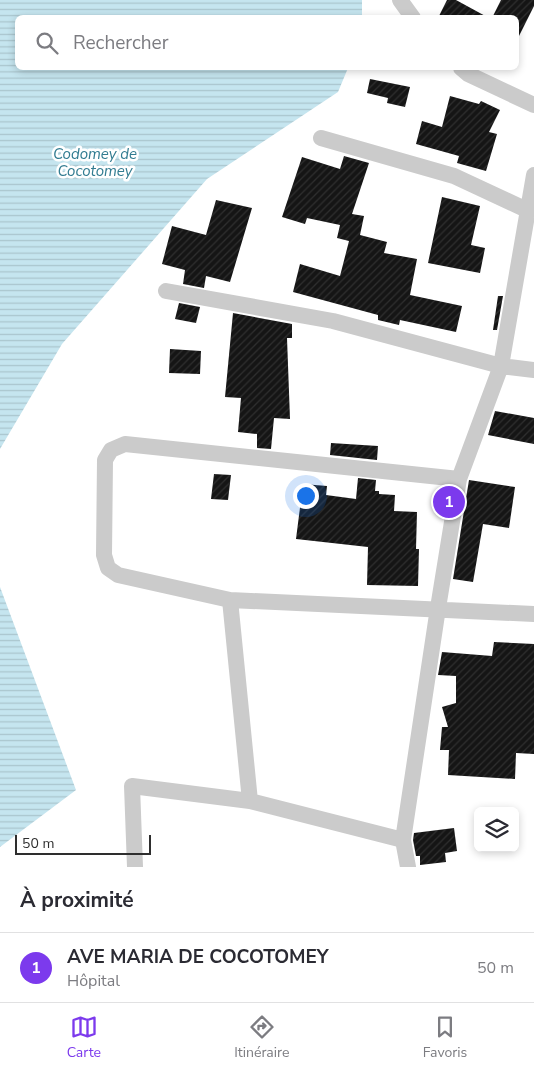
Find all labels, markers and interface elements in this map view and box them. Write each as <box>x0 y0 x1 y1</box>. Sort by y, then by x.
search box <box>15 15 519 70</box>
icon: search <box>33 29 61 57</box>
text: Rechercher <box>73 30 168 56</box>
water label: Codomey de Cocotomey <box>53 144 137 181</box>
your location <box>293 483 319 509</box>
pin: 1 <box>433 483 465 521</box>
map controls <box>474 807 519 852</box>
button: layers <box>474 807 519 852</box>
scale bar <box>15 832 151 855</box>
text: 50 m <box>22 834 54 853</box>
text: À proximité <box>20 886 134 914</box>
text: AVE MARIA DE COCOTOMEY <box>67 944 329 970</box>
text: 1 <box>31 957 41 979</box>
text: 50 m <box>477 957 514 979</box>
text: Hôpital <box>67 970 120 992</box>
tab: Carte <box>67 1013 101 1062</box>
tab: Itinéraire <box>234 1013 289 1062</box>
tab: Favoris <box>423 1013 467 1062</box>

